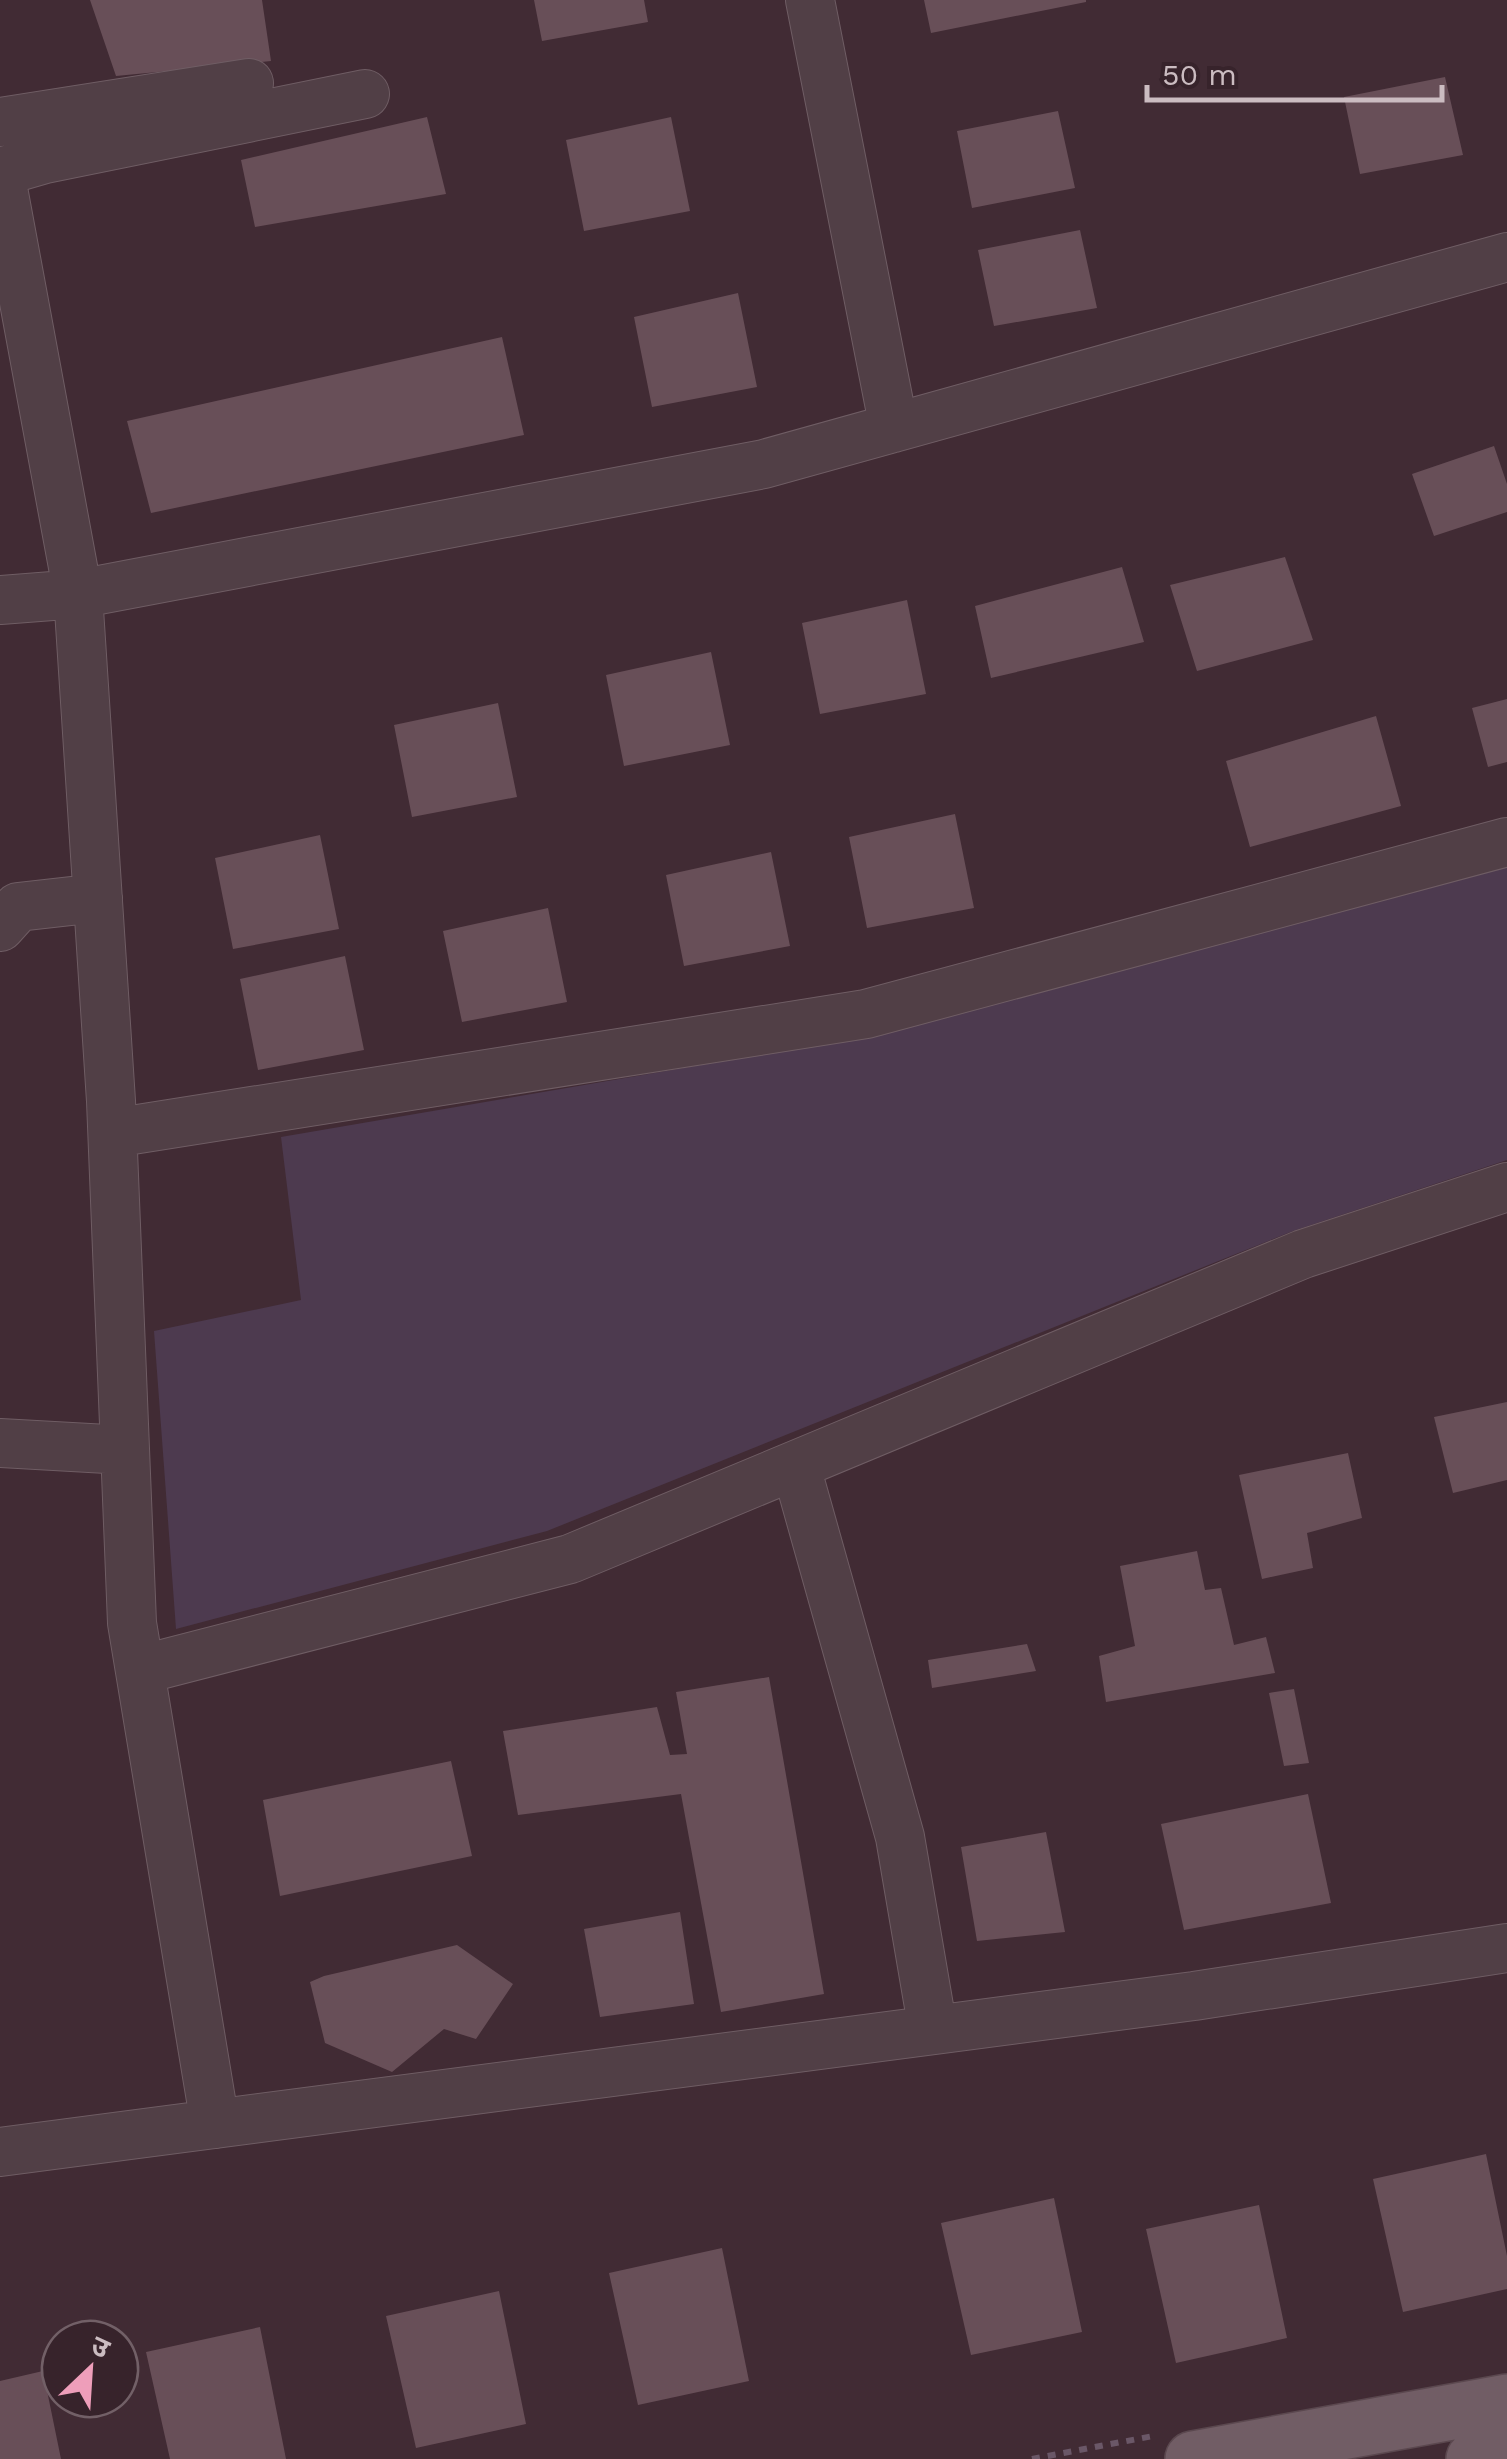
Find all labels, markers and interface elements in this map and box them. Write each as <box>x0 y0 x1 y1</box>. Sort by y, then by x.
scale bar <box>1147 40 1442 102</box>
text: 50 m <box>1162 57 1237 92</box>
north arrow <box>40 2319 140 2419</box>
text: उ <box>86 2328 115 2365</box>

